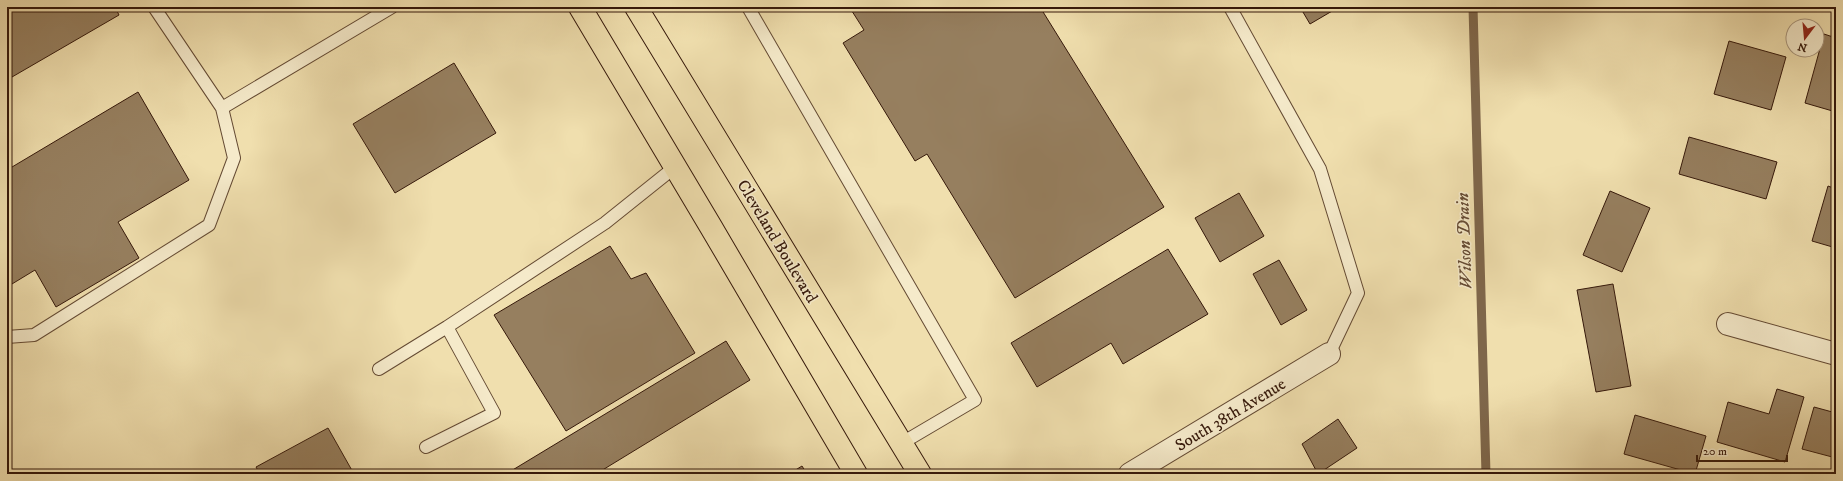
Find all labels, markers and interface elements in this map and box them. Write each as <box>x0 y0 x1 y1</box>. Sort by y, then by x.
north arrow <box>1785 18 1825 58</box>
text: N <box>1796 39 1809 55</box>
street label: Cleveland Boulevard <box>732 176 823 308</box>
water label: Wilson Drain <box>1452 192 1478 290</box>
street label: South 38th Avenue <box>1171 373 1290 457</box>
scale bar <box>1697 437 1787 463</box>
text: 20 m <box>1703 444 1727 459</box>

